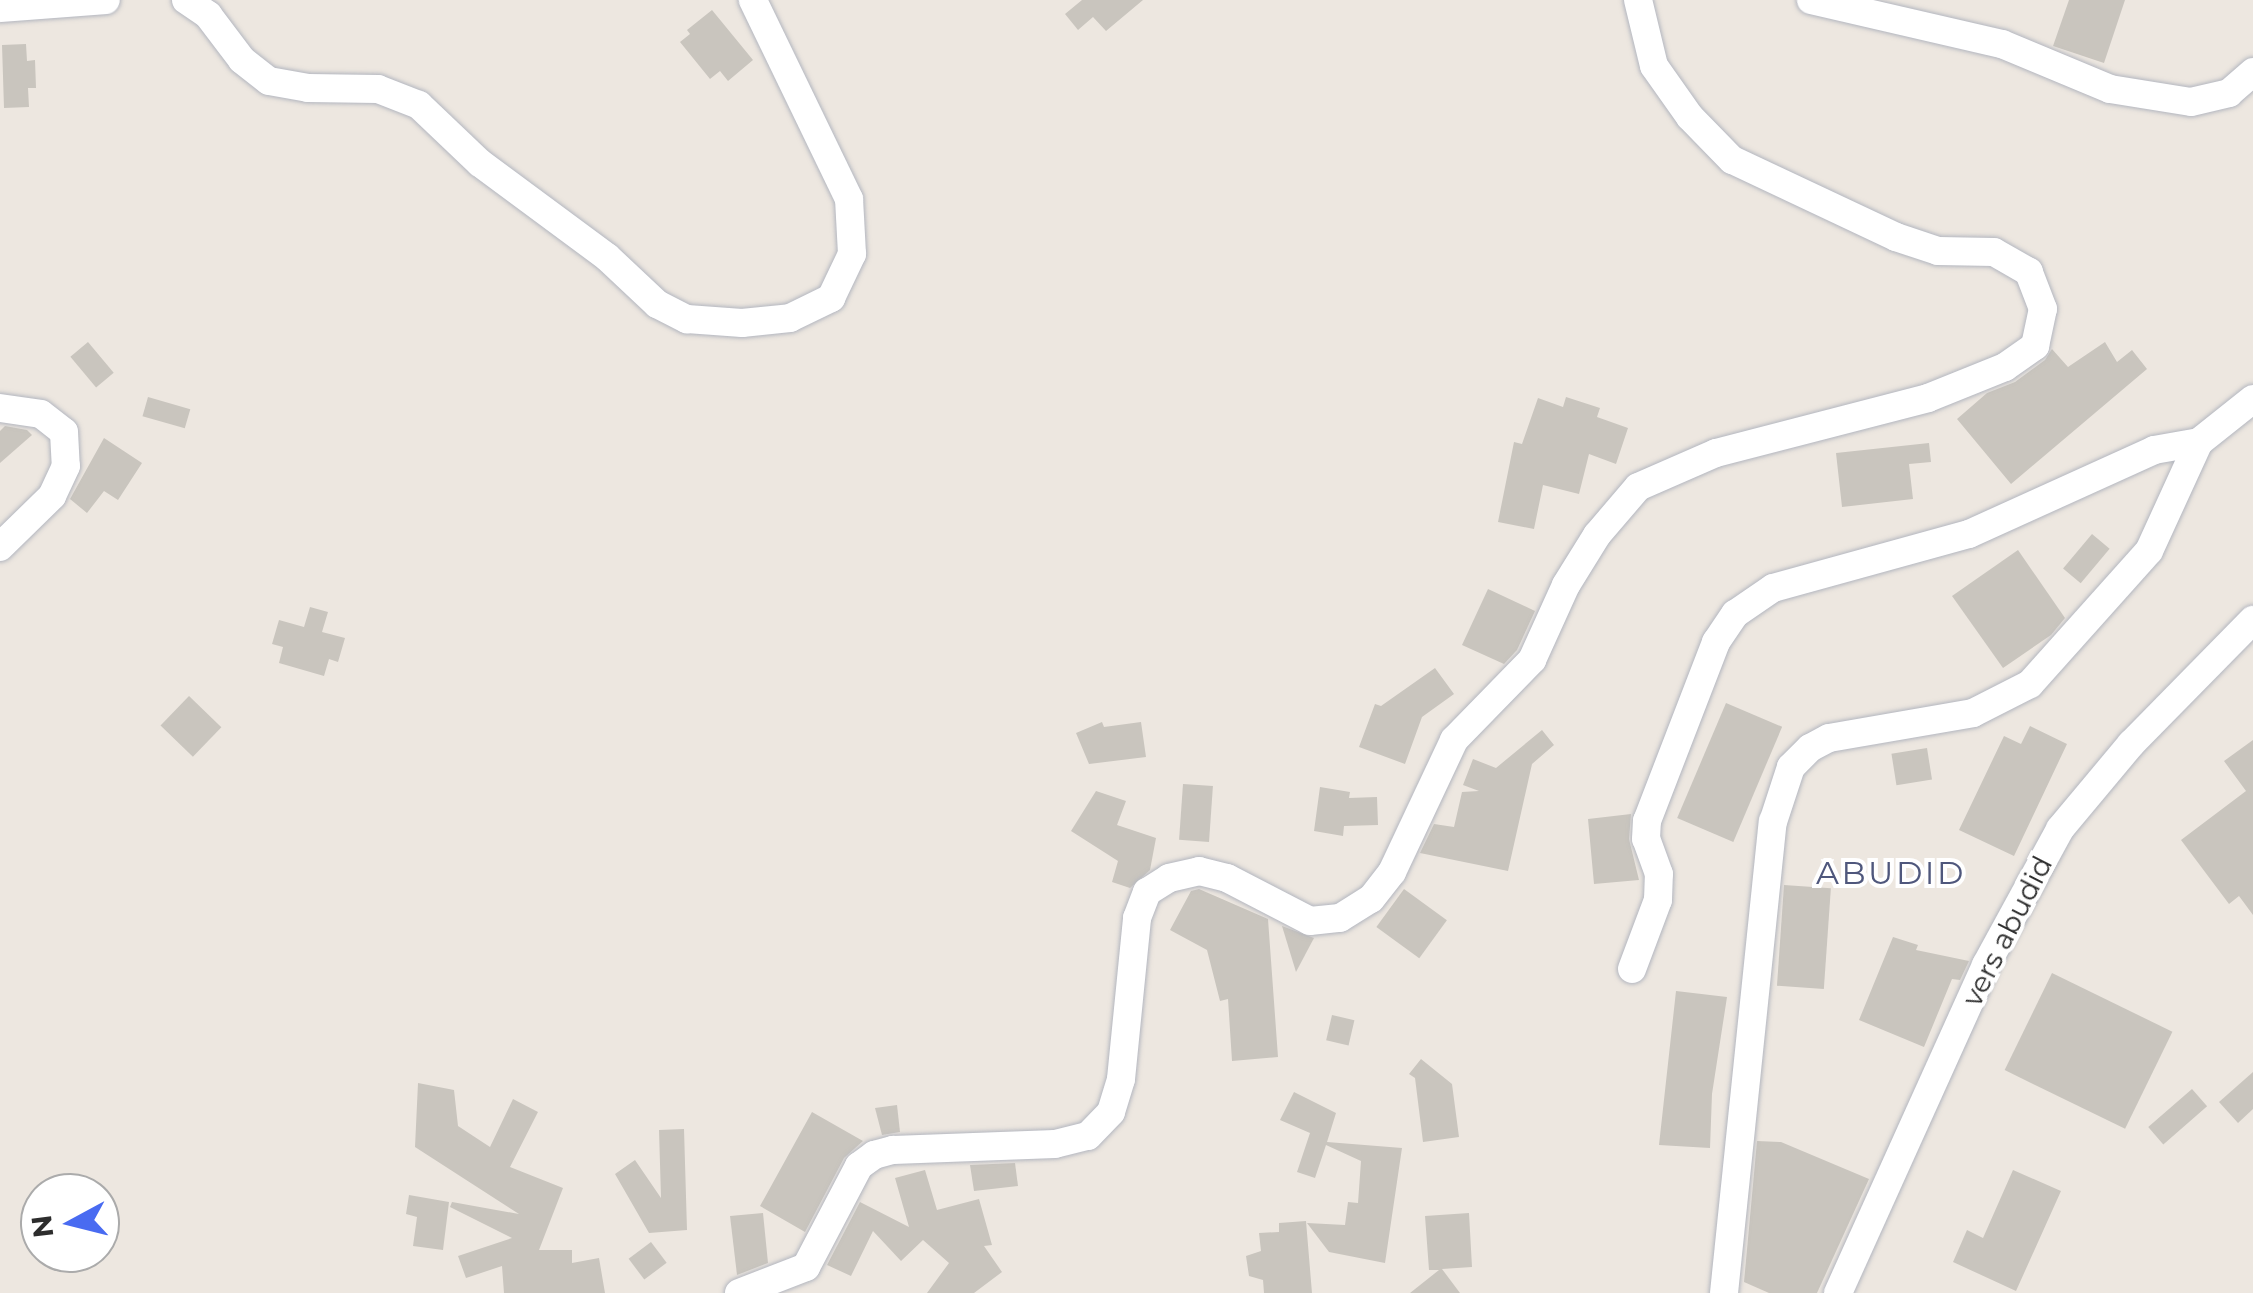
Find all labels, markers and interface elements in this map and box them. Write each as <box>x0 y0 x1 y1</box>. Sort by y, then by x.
street label: vers abudid <box>1955 850 2059 1012</box>
district label: ABUDID <box>1816 854 1966 892</box>
north arrow <box>20 1173 120 1273</box>
text: N <box>24 1213 60 1240</box>

